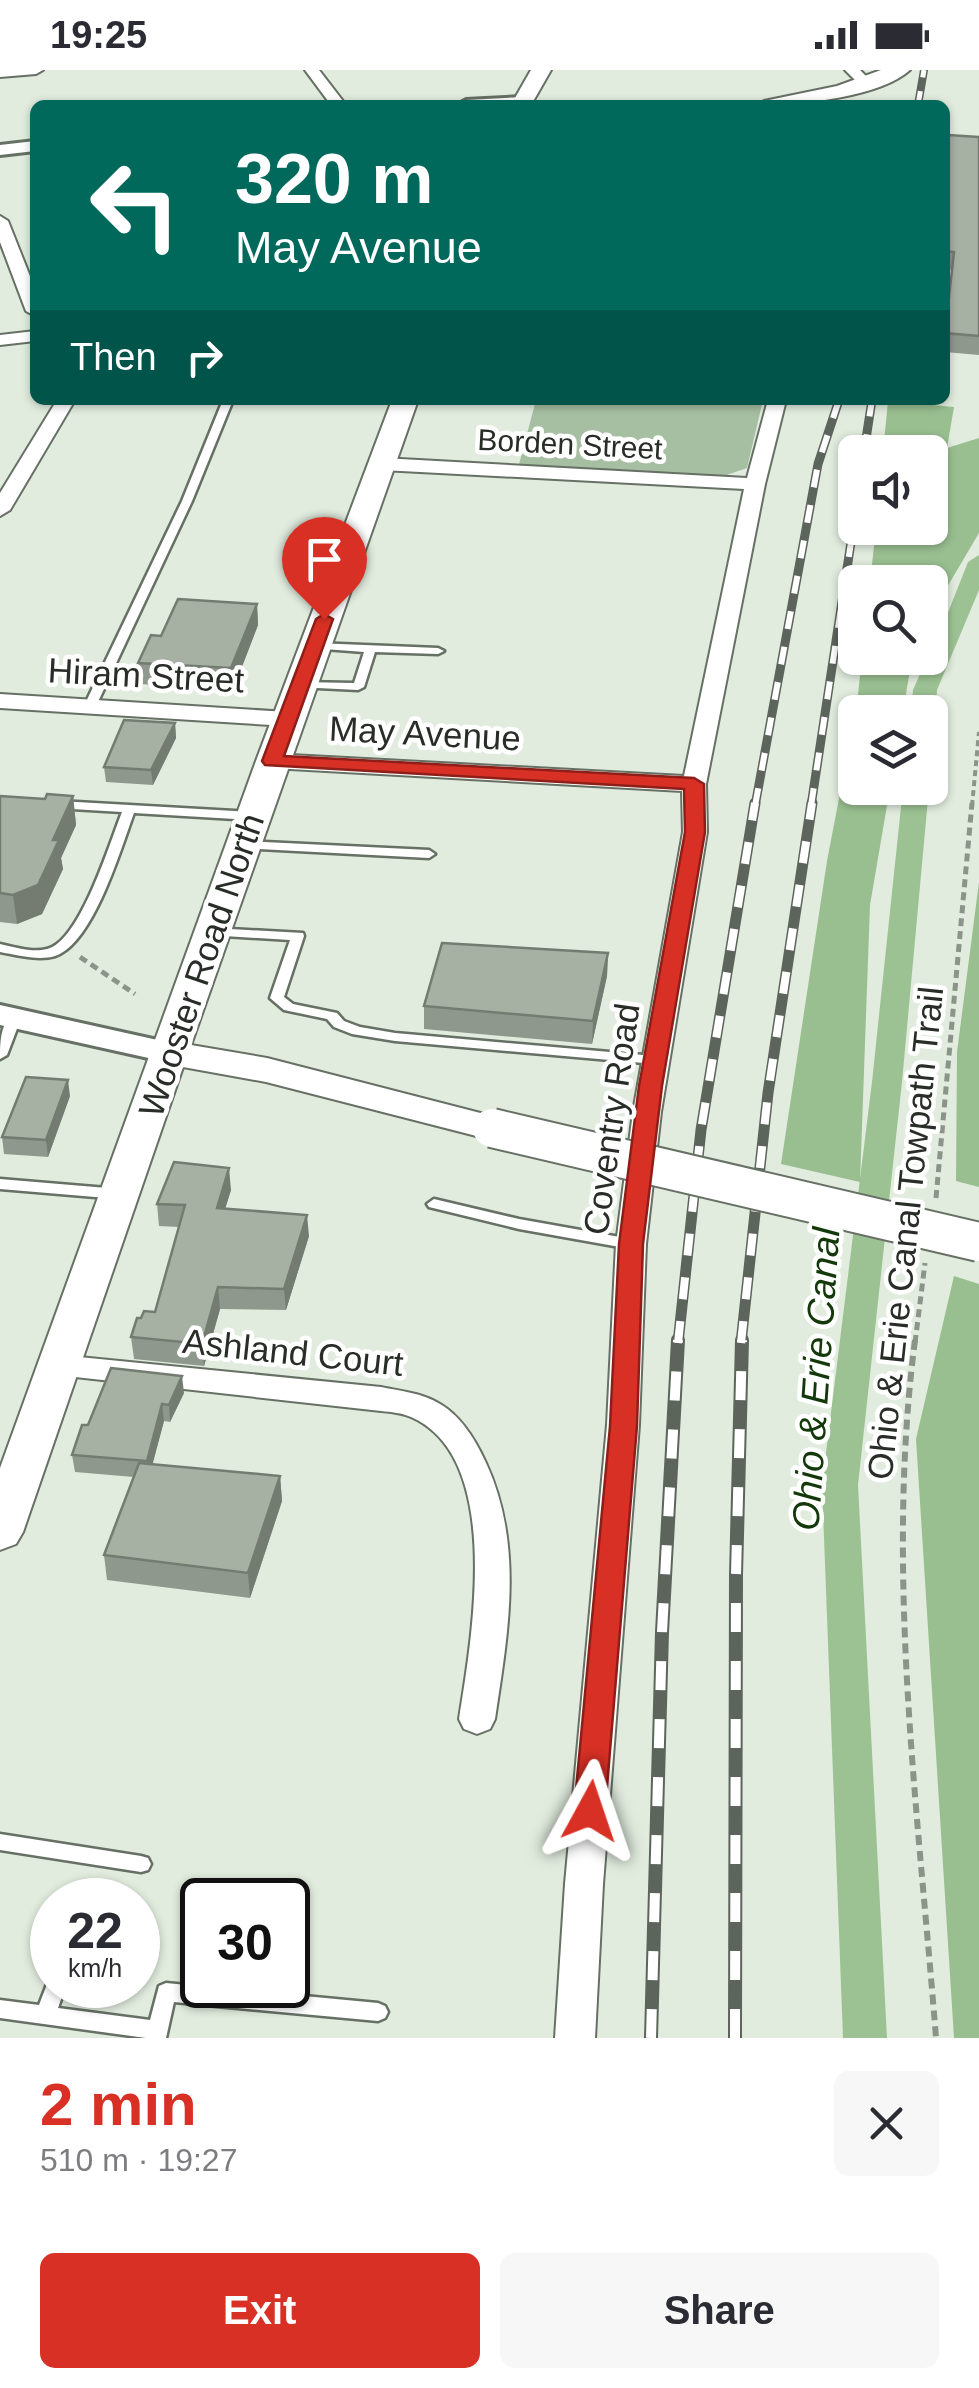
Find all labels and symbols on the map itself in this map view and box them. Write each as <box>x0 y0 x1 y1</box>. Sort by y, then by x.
street label: Borden Street <box>477 423 664 465</box>
pin <box>282 517 367 620</box>
street label: Hiram Street <box>47 650 245 700</box>
street label: May Avenue <box>328 709 522 757</box>
street label: Wooster Road North <box>131 808 271 1122</box>
street label: Ohio & Erie Canal Towpath Trail <box>860 985 950 1481</box>
street label: Coventry Road <box>575 1001 647 1237</box>
water label: Ohio & Erie Canal <box>784 1224 848 1532</box>
street label: Ashland Court <box>181 1321 406 1383</box>
position arrow <box>538 1759 642 1863</box>
speed limit sign: 30 <box>180 1878 310 2008</box>

